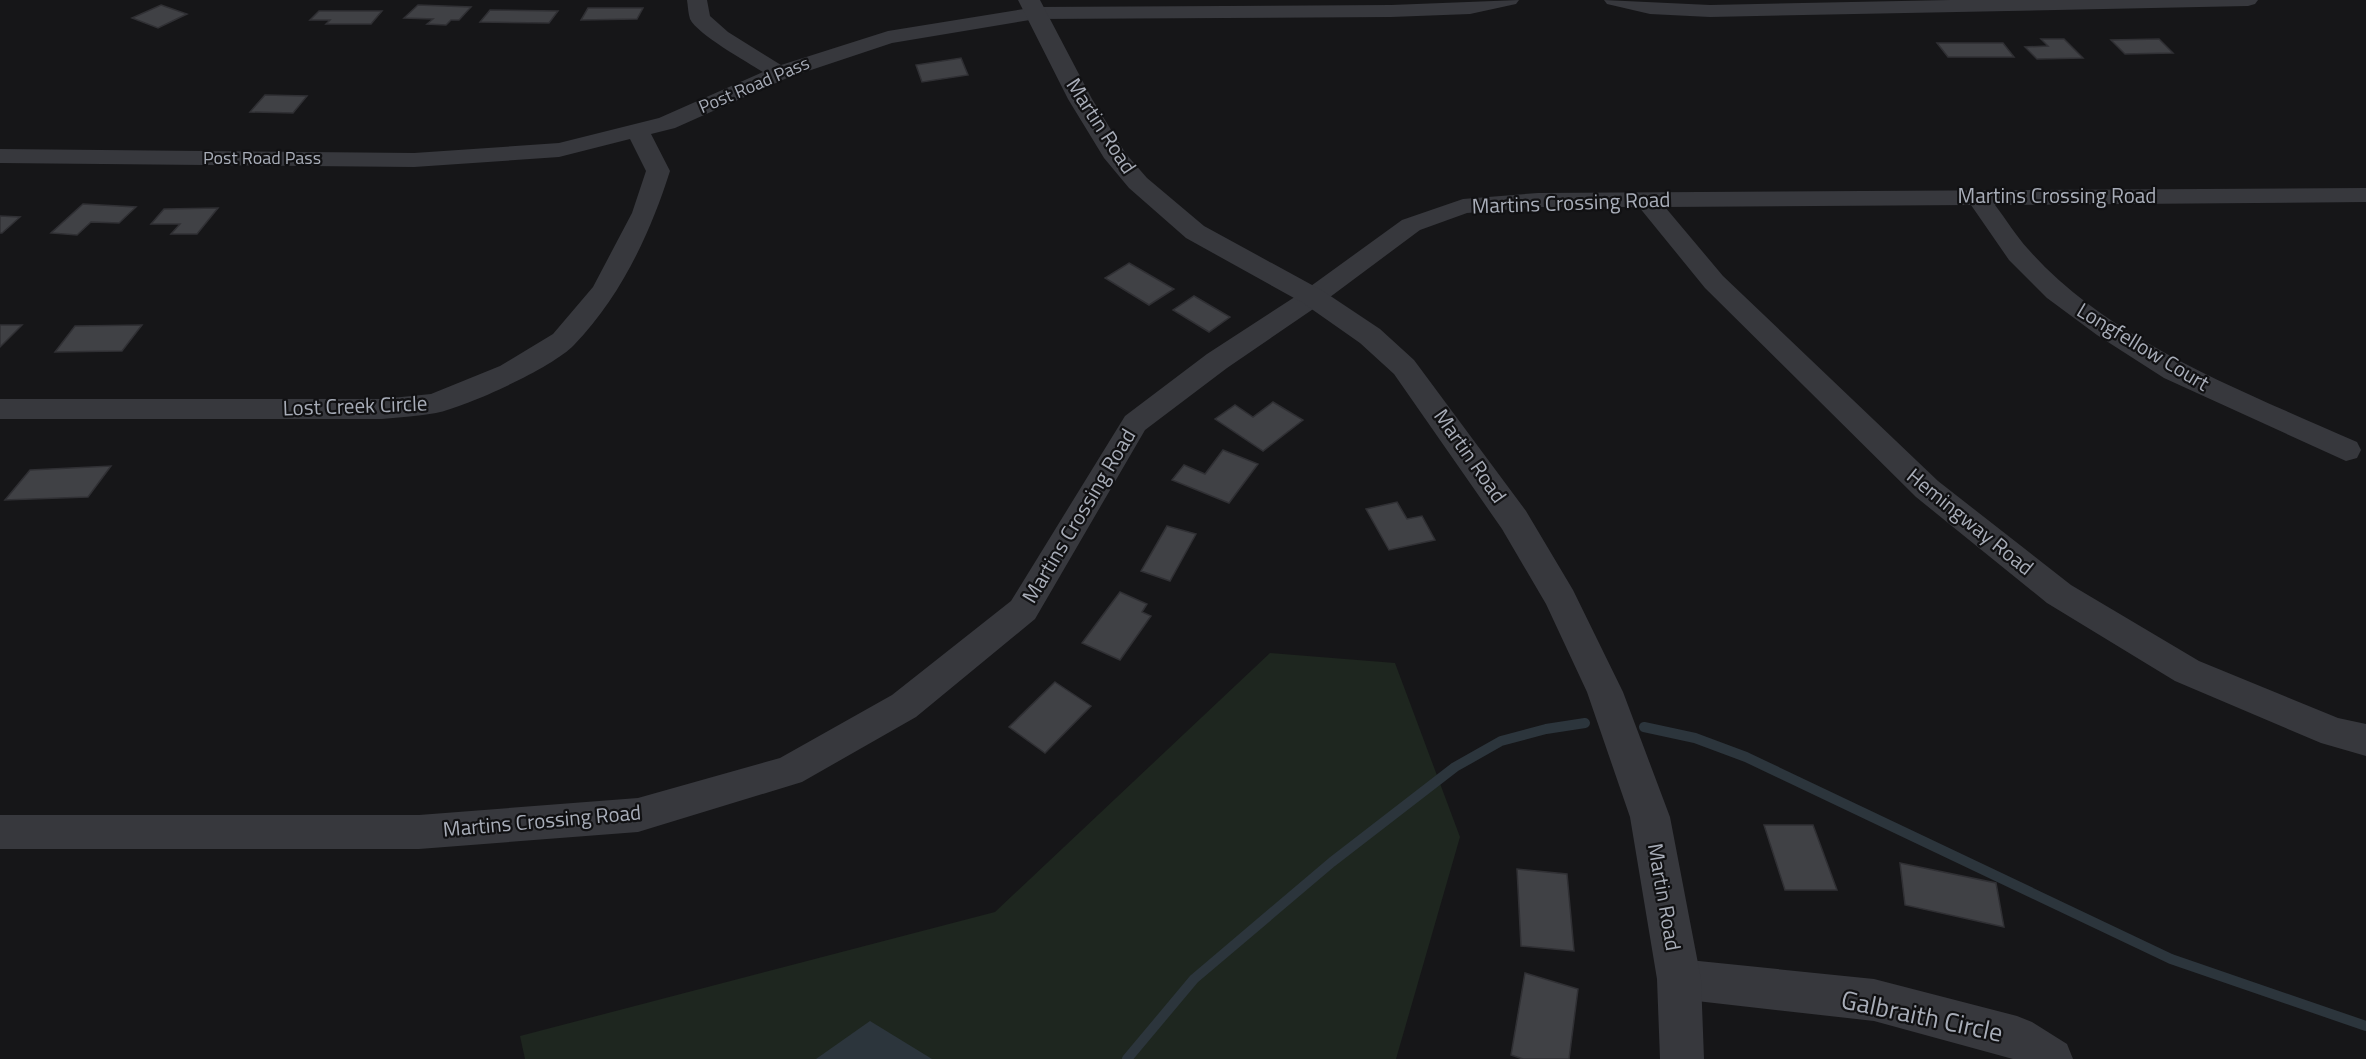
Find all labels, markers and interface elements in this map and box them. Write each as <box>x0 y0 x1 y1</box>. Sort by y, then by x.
street label: Post Road Pass <box>694 49 813 120</box>
street label: Martin Road <box>1059 71 1145 180</box>
street label: Post Road Pass <box>203 144 321 171</box>
street label: Martins Crossing Road <box>1958 179 2156 211</box>
street label: Martins Crossing Road <box>1471 183 1671 221</box>
street label: Longfellow Court <box>2071 294 2217 399</box>
street label: Lost Creek Circle <box>282 386 428 424</box>
street label: Martin Road <box>1427 402 1515 509</box>
street label: Martins Crossing Road <box>1013 422 1143 609</box>
street label: Hemingway Road <box>1900 460 2041 583</box>
street label: Martins Crossing Road <box>441 795 642 845</box>
street label: Martin Road <box>1640 840 1690 953</box>
street label: Galbraith Circle <box>1838 979 2007 1052</box>

